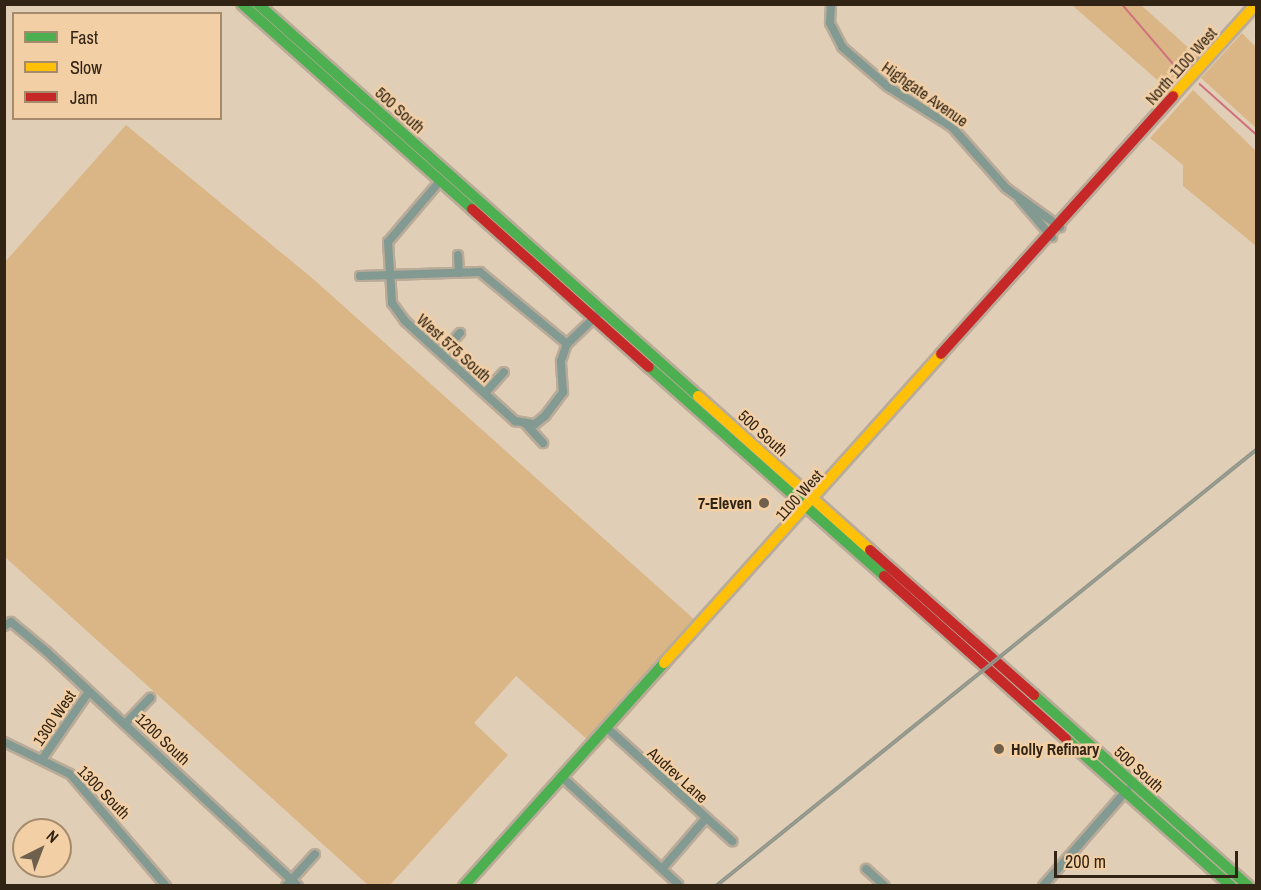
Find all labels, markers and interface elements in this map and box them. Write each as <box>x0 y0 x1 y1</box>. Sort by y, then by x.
legend <box>12 12 222 120</box>
street label: North 1100 West <box>1141 23 1221 109</box>
text: Fast <box>70 25 98 50</box>
text: Slow <box>70 55 102 80</box>
street label: Highgate Avenue <box>878 57 972 131</box>
street label: 500 South <box>371 83 429 137</box>
text: Jam <box>70 85 98 110</box>
street label: West 575 South <box>413 310 495 386</box>
street label: 500 South <box>734 406 792 460</box>
street label: 1100 West <box>771 466 827 524</box>
place label: 7-Eleven <box>698 493 752 513</box>
marker: 7-Eleven <box>757 496 771 510</box>
street label: 1300 West <box>29 687 79 749</box>
street label: 1200 South <box>132 709 194 769</box>
place label: Holly Refinary <box>1011 739 1099 759</box>
marker: Holly Refinary <box>992 742 1006 756</box>
street label: 500 South <box>1110 742 1168 796</box>
street label: Audrev Lane <box>644 743 712 807</box>
street label: 1300 South <box>74 761 134 823</box>
north arrow <box>12 818 72 878</box>
text: N <box>42 825 64 847</box>
scale bar <box>1057 839 1242 877</box>
text: 200 m <box>1065 849 1106 874</box>

